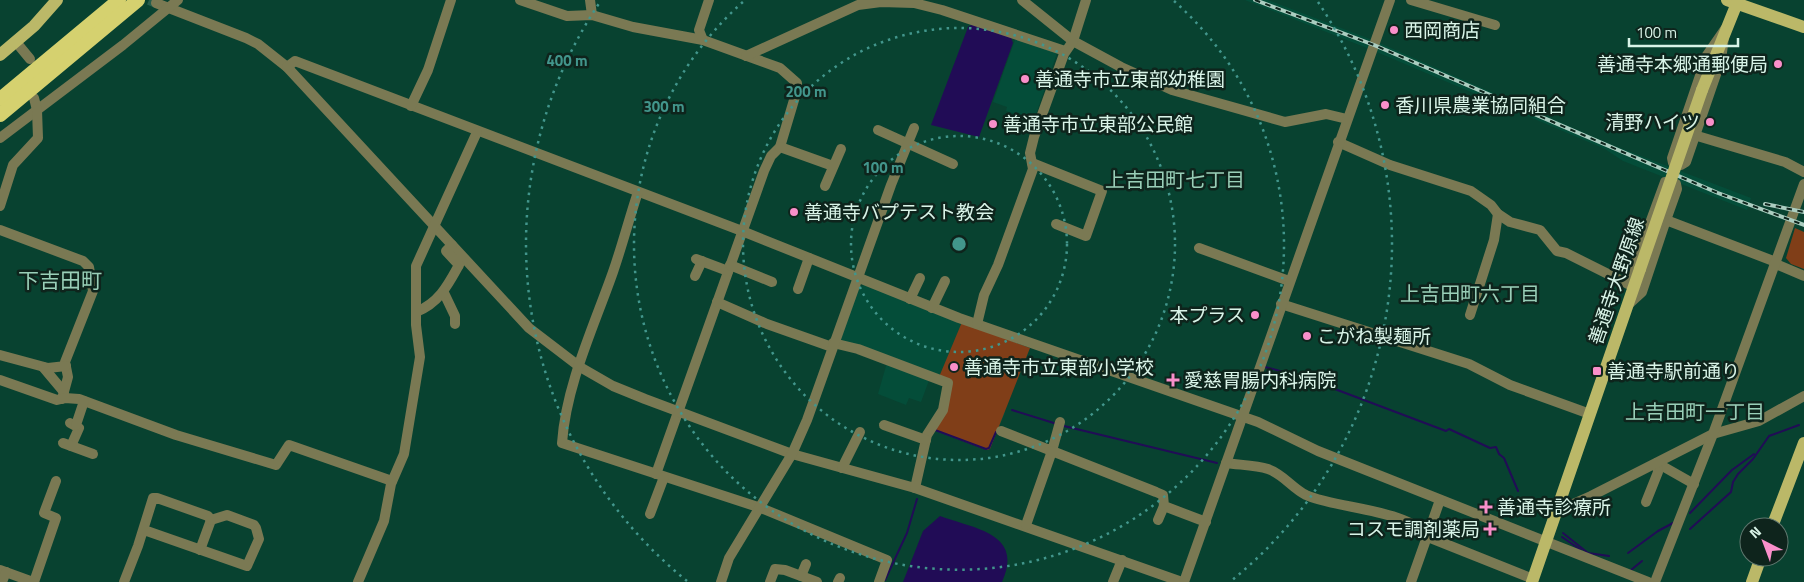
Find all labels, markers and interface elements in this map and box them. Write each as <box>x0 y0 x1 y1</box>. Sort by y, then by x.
place label: 西岡商店 <box>1404 15 1480 44</box>
scale bar <box>1629 15 1738 47</box>
text: 100 m <box>1636 21 1677 44</box>
marker: 西岡商店 <box>1388 24 1400 36</box>
text: 400 m <box>546 49 588 72</box>
place label: 善通寺本郷通郵便局 <box>1597 49 1768 78</box>
marker: 善通寺本郷通郵便局 <box>1772 58 1784 70</box>
place label: 善通寺市立東部幼稚園 <box>1035 64 1225 93</box>
marker: 善通寺市立東部幼稚園 <box>1019 73 1031 85</box>
text: 200 m <box>785 80 827 103</box>
place label: 香川県農業協同組合 <box>1395 90 1566 119</box>
text: 300 m <box>643 95 685 118</box>
marker: 香川県農業協同組合 <box>1379 99 1391 111</box>
place label: 清野ハイツ <box>1605 107 1700 136</box>
place label: 善通寺市立東部公民館 <box>1003 109 1193 138</box>
marker: 清野ハイツ <box>1704 116 1716 128</box>
marker: 善通寺市立東部公民館 <box>987 118 999 130</box>
text: 100 m <box>862 156 904 179</box>
district label: 上吉田町七丁目 <box>1105 164 1245 195</box>
place label: 善通寺バプテスト教会 <box>804 197 994 226</box>
marker: 善通寺バプテスト教会 <box>788 206 800 218</box>
street label: 善通寺大野原線 <box>1580 213 1651 348</box>
centre of rings <box>950 235 968 253</box>
district label: 下吉田町 <box>18 264 102 296</box>
district label: 上吉田町六丁目 <box>1400 278 1540 309</box>
place label: 本プラス <box>1169 300 1245 329</box>
marker: 本プラス <box>1249 309 1261 321</box>
place label: こがね製麺所 <box>1317 321 1431 350</box>
marker: こがね製麺所 <box>1301 330 1313 342</box>
place label: 善通寺市立東部小学校 <box>964 352 1154 381</box>
place label: 善通寺駅前通り <box>1607 356 1740 385</box>
marker: 善通寺市立東部小学校 <box>948 361 960 373</box>
place label: 愛慈胃腸内科病院 <box>1184 365 1336 394</box>
marker: 善通寺駅前通り <box>1591 365 1603 377</box>
marker: 愛慈胃腸内科病院 <box>1166 373 1180 387</box>
district label: 上吉田町一丁目 <box>1625 396 1765 427</box>
place label: 善通寺診療所 <box>1497 492 1611 521</box>
marker: 善通寺診療所 <box>1479 500 1493 514</box>
place label: コスモ調剤薬局 <box>1347 514 1480 543</box>
north arrow <box>1739 517 1789 567</box>
text: N <box>1744 521 1766 543</box>
marker: コスモ調剤薬局 <box>1484 523 1496 535</box>

